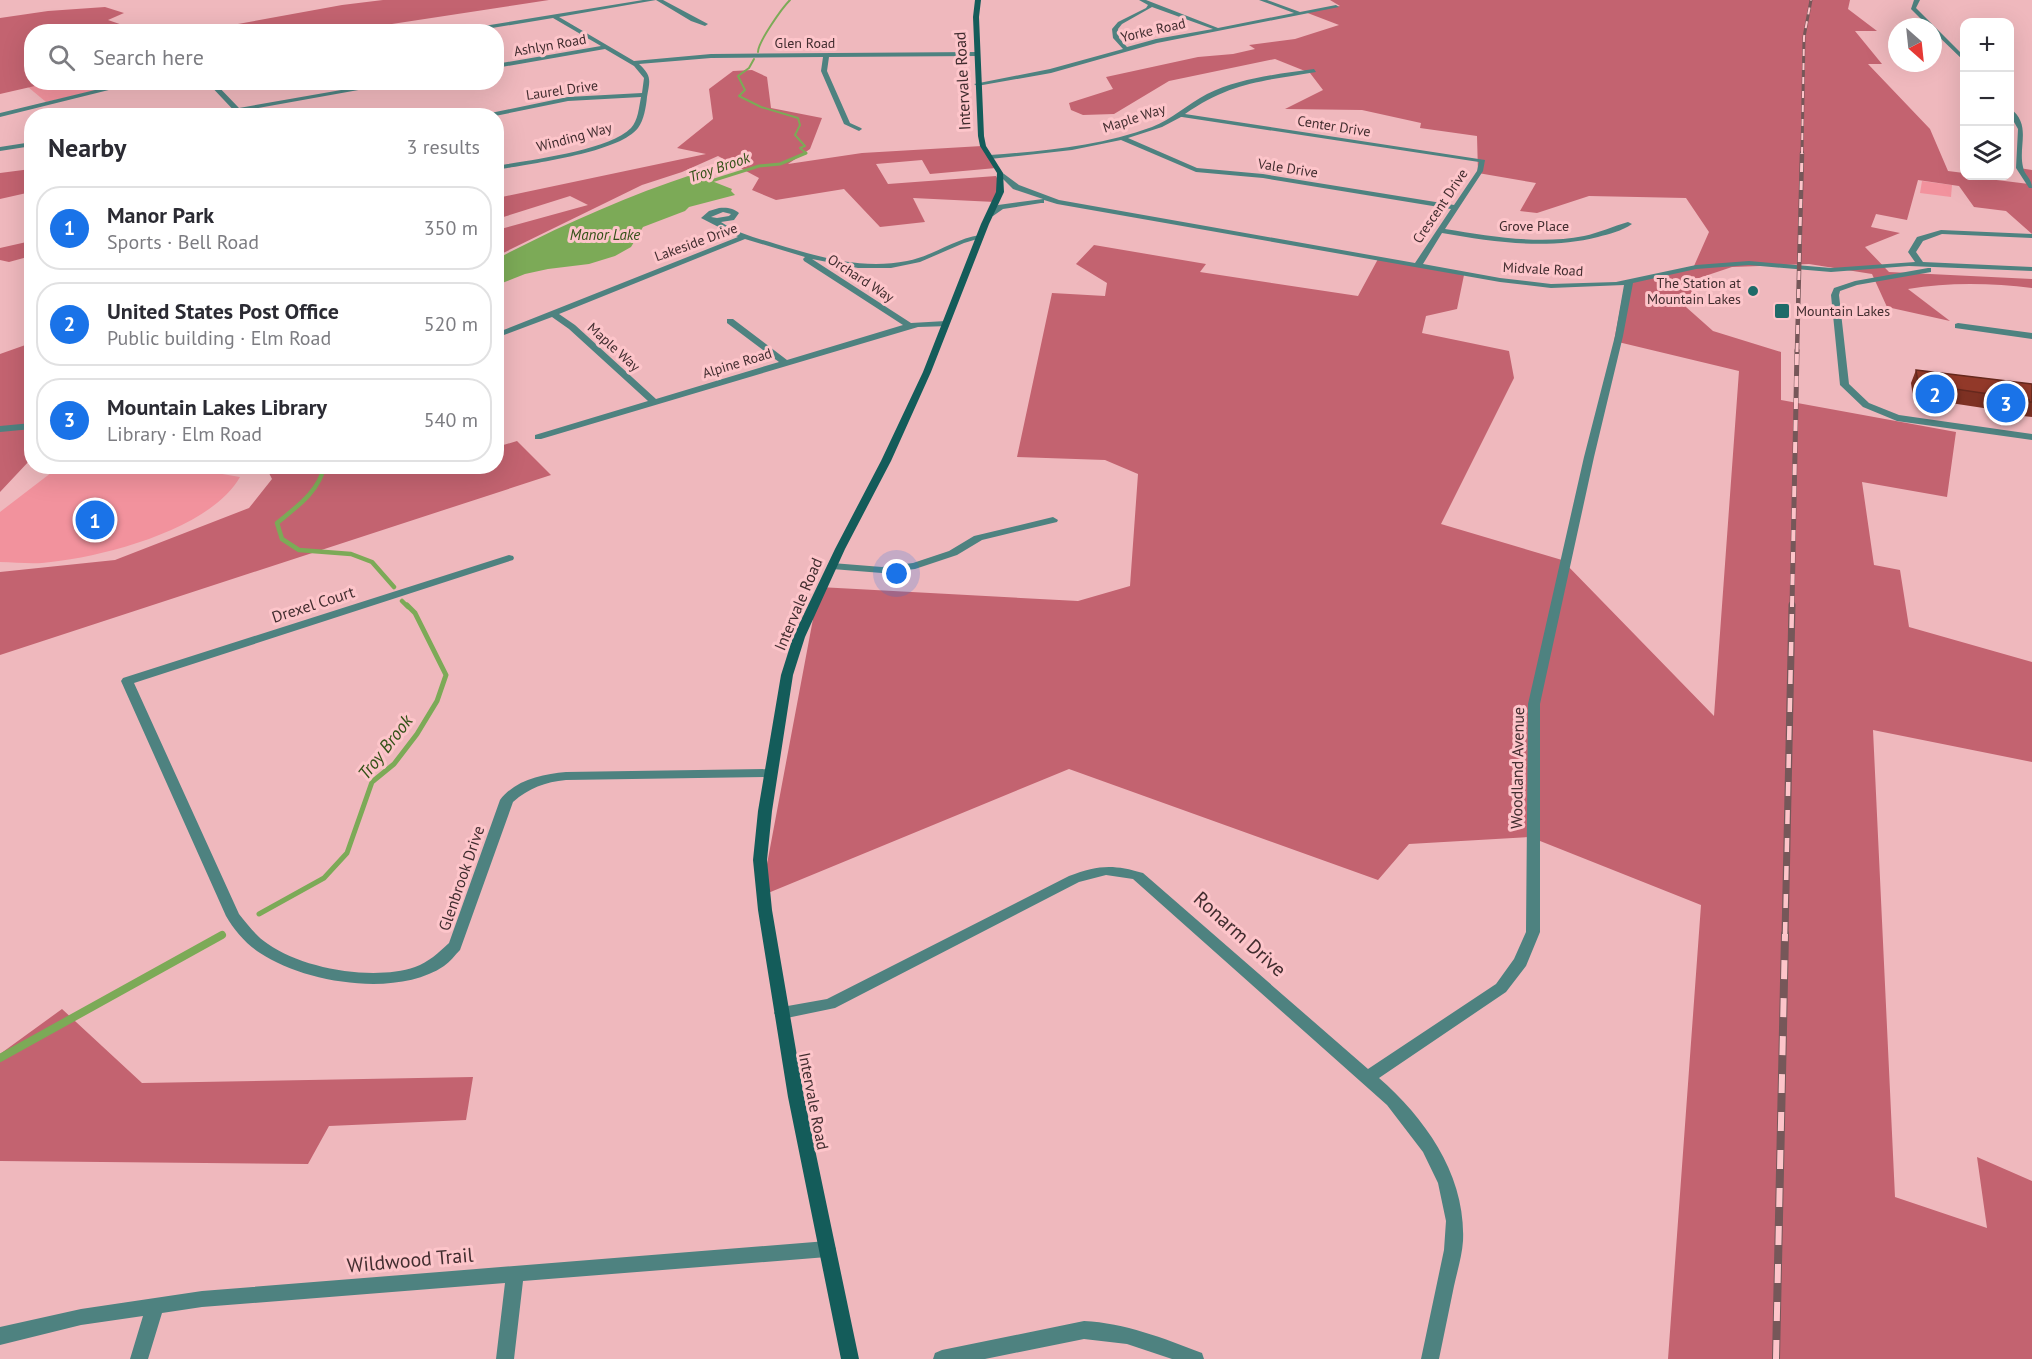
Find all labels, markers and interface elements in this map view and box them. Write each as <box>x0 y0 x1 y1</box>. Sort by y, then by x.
street label: Yorke Road <box>1119 14 1187 46</box>
north arrow <box>1888 18 1942 72</box>
map controls <box>1960 18 2014 180</box>
button: + <box>1960 18 2014 72</box>
search box <box>24 24 504 90</box>
street label: Ashlyn Road <box>512 30 588 60</box>
street label: Intervale Road <box>949 31 975 131</box>
street label: Glen Road <box>775 34 835 52</box>
icon: search <box>45 41 78 74</box>
text: Search here <box>93 43 204 71</box>
button: − <box>1960 72 2014 126</box>
street label: Laurel Drive <box>525 76 599 104</box>
street label: Maple Way <box>1100 99 1168 137</box>
street label: Center Drive <box>1296 111 1372 141</box>
street label: Winding Way <box>534 118 614 156</box>
button: layers <box>1960 126 2014 180</box>
text: Nearby <box>48 131 126 164</box>
text: 3 results <box>407 134 480 160</box>
water label: Troy Brook <box>686 147 753 186</box>
street label: Vale Drive <box>1256 154 1319 182</box>
street label: Crescent Drive <box>1408 165 1472 247</box>
text: Manor Park <box>107 201 214 229</box>
text: 1 <box>64 215 75 241</box>
text: 350 m <box>424 215 478 241</box>
street label: Grove Place <box>1499 217 1569 235</box>
street label: Lakeside Drive <box>652 219 740 265</box>
water label: Manor Lake <box>570 225 640 244</box>
text: Sports · Bell Road <box>107 229 259 255</box>
street label: Orchard Way <box>824 250 898 306</box>
street label: Midvale Road <box>1502 258 1584 280</box>
place label: The Station at Mountain Lakes <box>1647 274 1741 308</box>
marker: The Station at Mountain Lakes <box>1746 284 1760 298</box>
text: United States Post Office <box>107 297 339 325</box>
marker: Mountain Lakes <box>1773 302 1791 320</box>
place label: Mountain Lakes <box>1796 302 1890 320</box>
text: 2 <box>64 311 75 337</box>
text: 520 m <box>424 311 478 337</box>
street label: Maple Way <box>584 319 644 376</box>
text: Public building · Elm Road <box>107 325 331 351</box>
street label: Alpine Road <box>700 344 774 382</box>
pin: 2 <box>1916 372 1954 416</box>
pin: 3 <box>1986 380 2026 426</box>
text: Mountain Lakes Library <box>107 393 327 421</box>
text: 3 <box>64 407 75 433</box>
text: 540 m <box>424 407 478 433</box>
text: Library · Elm Road <box>107 421 262 447</box>
pin: 1 <box>76 498 115 542</box>
street label: Intervale Road <box>769 555 827 653</box>
your location <box>882 559 911 588</box>
street label: Drexel Court <box>269 581 357 627</box>
street label: Woodland Avenue <box>1506 707 1528 829</box>
water label: Troy Brook <box>352 709 418 784</box>
street label: Glenbrook Drive <box>434 823 488 933</box>
street label: Ronarm Drive <box>1188 886 1292 982</box>
street label: Intervale Road <box>795 1051 833 1151</box>
street label: Wildwood Trail <box>346 1242 474 1278</box>

